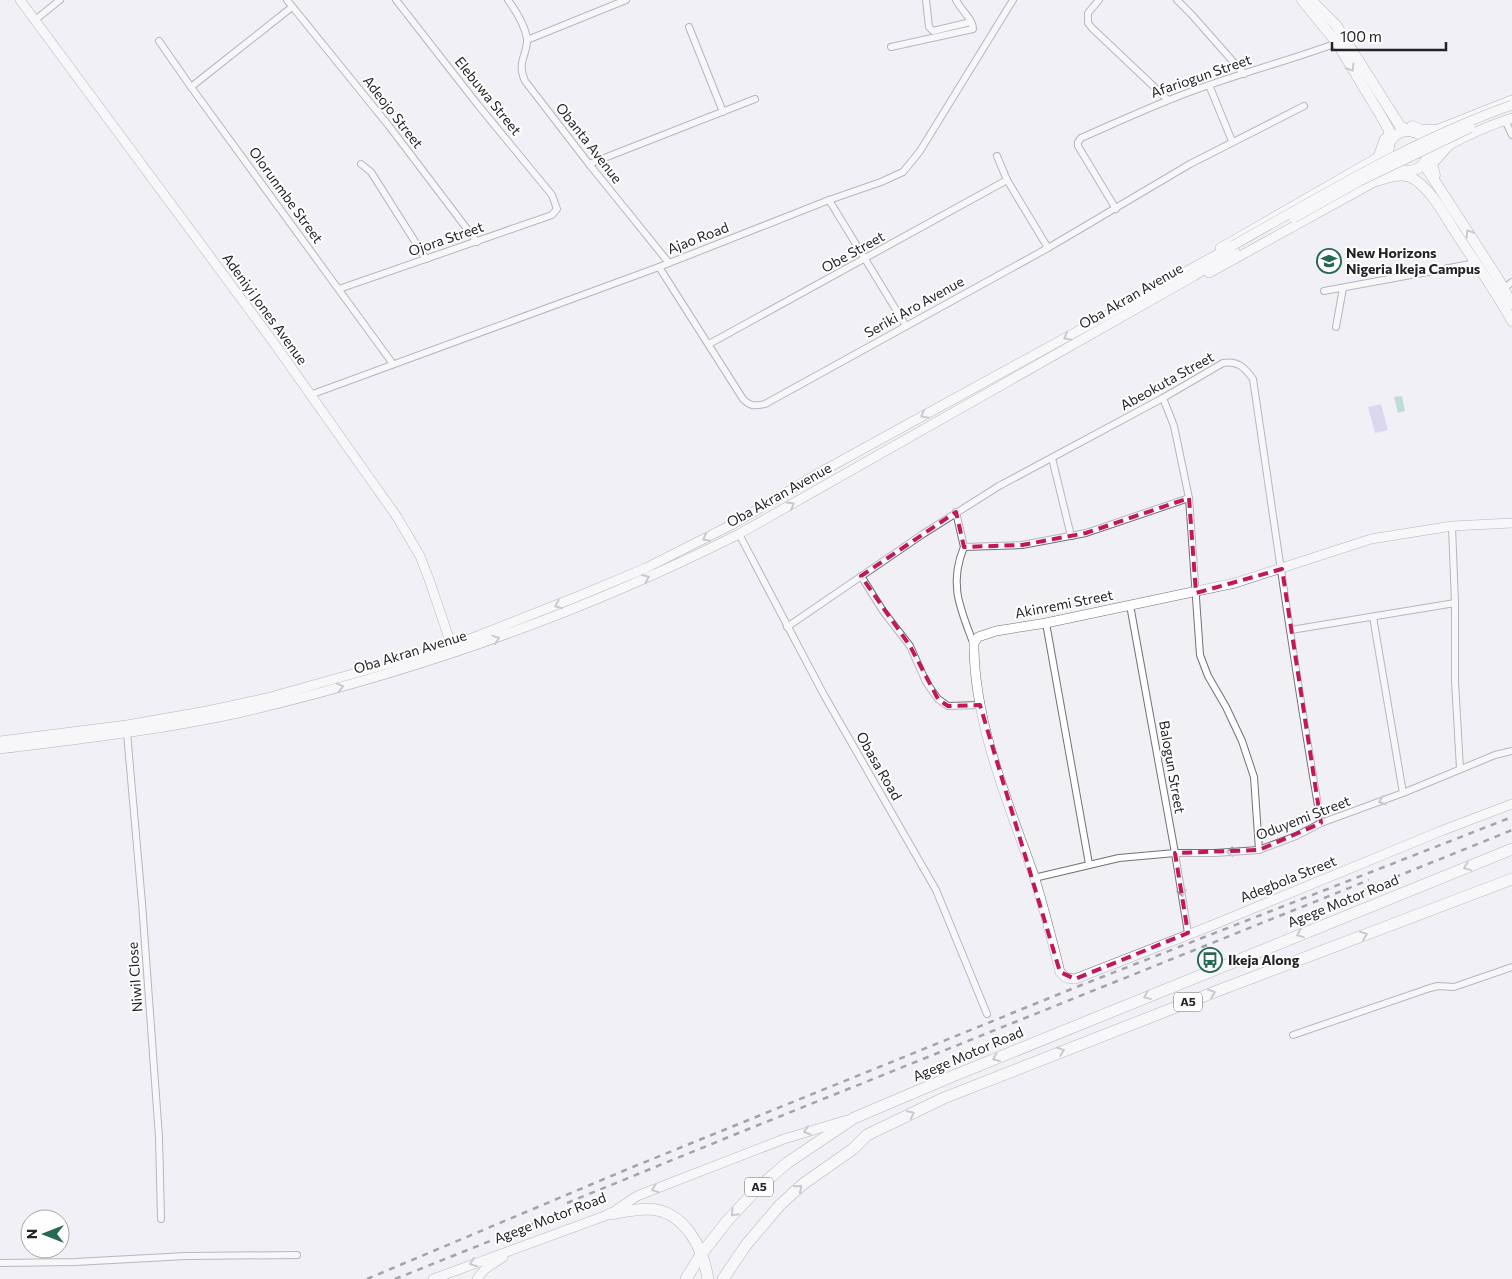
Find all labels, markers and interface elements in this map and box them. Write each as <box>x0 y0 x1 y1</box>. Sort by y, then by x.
scale bar <box>1332 20 1446 52</box>
text: 100 m <box>1340 27 1382 45</box>
street label: Afariogun Street <box>1148 50 1254 101</box>
street label: Elebuwa Street <box>452 53 525 139</box>
one-way arrow <box>1344 62 1354 71</box>
street label: Adeojo Street <box>360 72 427 152</box>
street label: Obanta Avenue <box>553 99 626 186</box>
street label: Olorunmbe Street <box>246 143 327 246</box>
street label: Ojora Street <box>406 218 486 259</box>
street label: Ajao Road <box>665 218 731 257</box>
street label: Obe Street <box>818 227 887 276</box>
one-way arrow <box>1465 229 1475 238</box>
place label: New Horizons Nigeria Ikeja Campus <box>1346 244 1481 277</box>
school or university icon: New Horizons Nigeria Ikeja Campus <box>1316 248 1342 274</box>
street label: Adeniyi Jones Avenue <box>219 250 312 368</box>
street label: Oba Akran Avenue <box>1076 259 1186 332</box>
street label: Seriki Aro Avenue <box>861 272 967 341</box>
one-way arrow <box>1063 331 1072 341</box>
street label: Abeokuta Street <box>1117 348 1217 413</box>
one-way arrow <box>920 409 929 419</box>
street label: Oba Akran Avenue <box>723 459 834 530</box>
one-way arrow <box>785 501 794 511</box>
one-way arrow <box>702 532 711 542</box>
one-way arrow <box>641 574 650 585</box>
street label: Akinremi Street <box>1013 586 1115 621</box>
one-way arrow <box>554 598 563 609</box>
street label: Oba Akran Avenue <box>351 626 468 677</box>
one-way arrow <box>491 635 499 645</box>
one-way arrow <box>336 682 344 692</box>
street label: Balogun Street <box>1156 719 1189 815</box>
street label: Obasa Road <box>853 729 906 803</box>
street label: Oduyemi Street <box>1253 792 1353 843</box>
one-way arrow <box>1379 795 1387 805</box>
one-way arrow <box>1225 847 1233 858</box>
street label: Adegbola Street <box>1237 851 1339 906</box>
one-way arrow <box>1463 861 1472 871</box>
street label: Agege Motor Road <box>1285 870 1401 931</box>
one-way arrow <box>1176 890 1187 898</box>
one-way arrow <box>1296 928 1305 939</box>
one-way arrow <box>1359 931 1368 941</box>
street label: Niwil Close <box>124 941 145 1013</box>
bus stop icon: Ikeja Along <box>1197 947 1223 973</box>
place label: Ikeja Along <box>1228 951 1300 968</box>
one-way arrow <box>1207 988 1216 999</box>
one-way arrow <box>1143 990 1152 1001</box>
road number: A5 <box>1174 992 1202 1012</box>
street label: Agege Motor Road <box>910 1023 1026 1084</box>
one-way arrow <box>1056 1047 1065 1058</box>
one-way arrow <box>993 1052 1001 1062</box>
one-way arrow <box>906 1110 915 1120</box>
one-way arrow <box>803 1126 812 1136</box>
road number: A5 <box>745 1178 773 1196</box>
one-way arrow <box>651 1183 660 1193</box>
one-way arrow <box>793 1185 802 1194</box>
street label: Agege Motor Road <box>492 1188 608 1247</box>
one-way arrow <box>731 1207 740 1216</box>
north arrow <box>20 1209 70 1259</box>
text: N <box>23 1229 40 1239</box>
one-way arrow <box>469 1257 478 1267</box>

